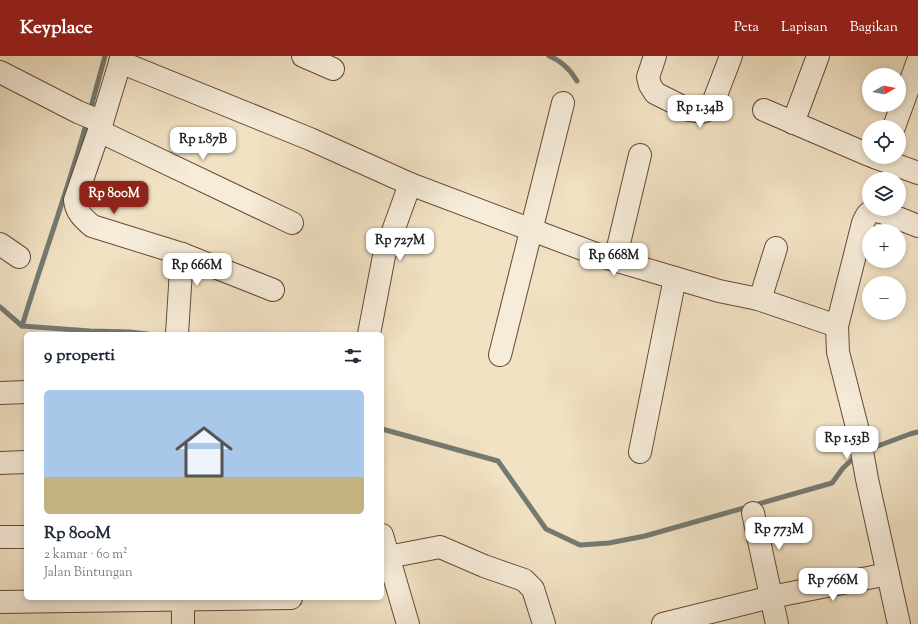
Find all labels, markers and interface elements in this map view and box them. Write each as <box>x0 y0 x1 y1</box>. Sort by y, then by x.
text: Keyplace <box>20 15 93 42</box>
text: Peta <box>734 18 759 38</box>
text: Lapisan <box>781 18 828 38</box>
text: Bagikan <box>850 18 898 38</box>
north arrow <box>862 68 906 112</box>
map controls <box>862 68 906 320</box>
pin: Rp 1.34B <box>659 95 741 129</box>
text: Rp 1.34B <box>677 99 723 117</box>
button: locate <box>862 120 906 164</box>
pin: Rp 1.87B <box>162 127 244 161</box>
text: Rp 1.87B <box>179 131 227 149</box>
button: layers <box>862 172 906 216</box>
pin: Rp 800M <box>77 181 151 215</box>
text: Rp 800M <box>88 185 140 203</box>
button: + <box>862 224 906 268</box>
pin: Rp 727M <box>363 228 437 262</box>
text: Rp 727M <box>375 232 425 250</box>
pin: Rp 668M <box>577 243 651 277</box>
text: Rp 668M <box>589 247 639 265</box>
pin: Rp 666M <box>160 253 234 287</box>
text: Rp 666M <box>172 257 222 275</box>
button: − <box>862 276 906 320</box>
text: 9 properti <box>44 344 115 368</box>
icon: filters <box>342 345 364 367</box>
icon: home <box>168 416 240 488</box>
pin: Rp 1.53B <box>806 426 888 460</box>
text: Rp 1.53B <box>825 430 869 448</box>
pin: Rp 773M <box>742 517 816 551</box>
text: Rp 773M <box>754 521 804 539</box>
text: Rp 800M <box>44 522 111 546</box>
text: 2 kamar · 60 m² <box>44 546 127 564</box>
text: Jalan Bintungan <box>44 564 133 582</box>
pin: Rp 766M <box>796 568 870 602</box>
text: Rp 766M <box>808 572 858 590</box>

